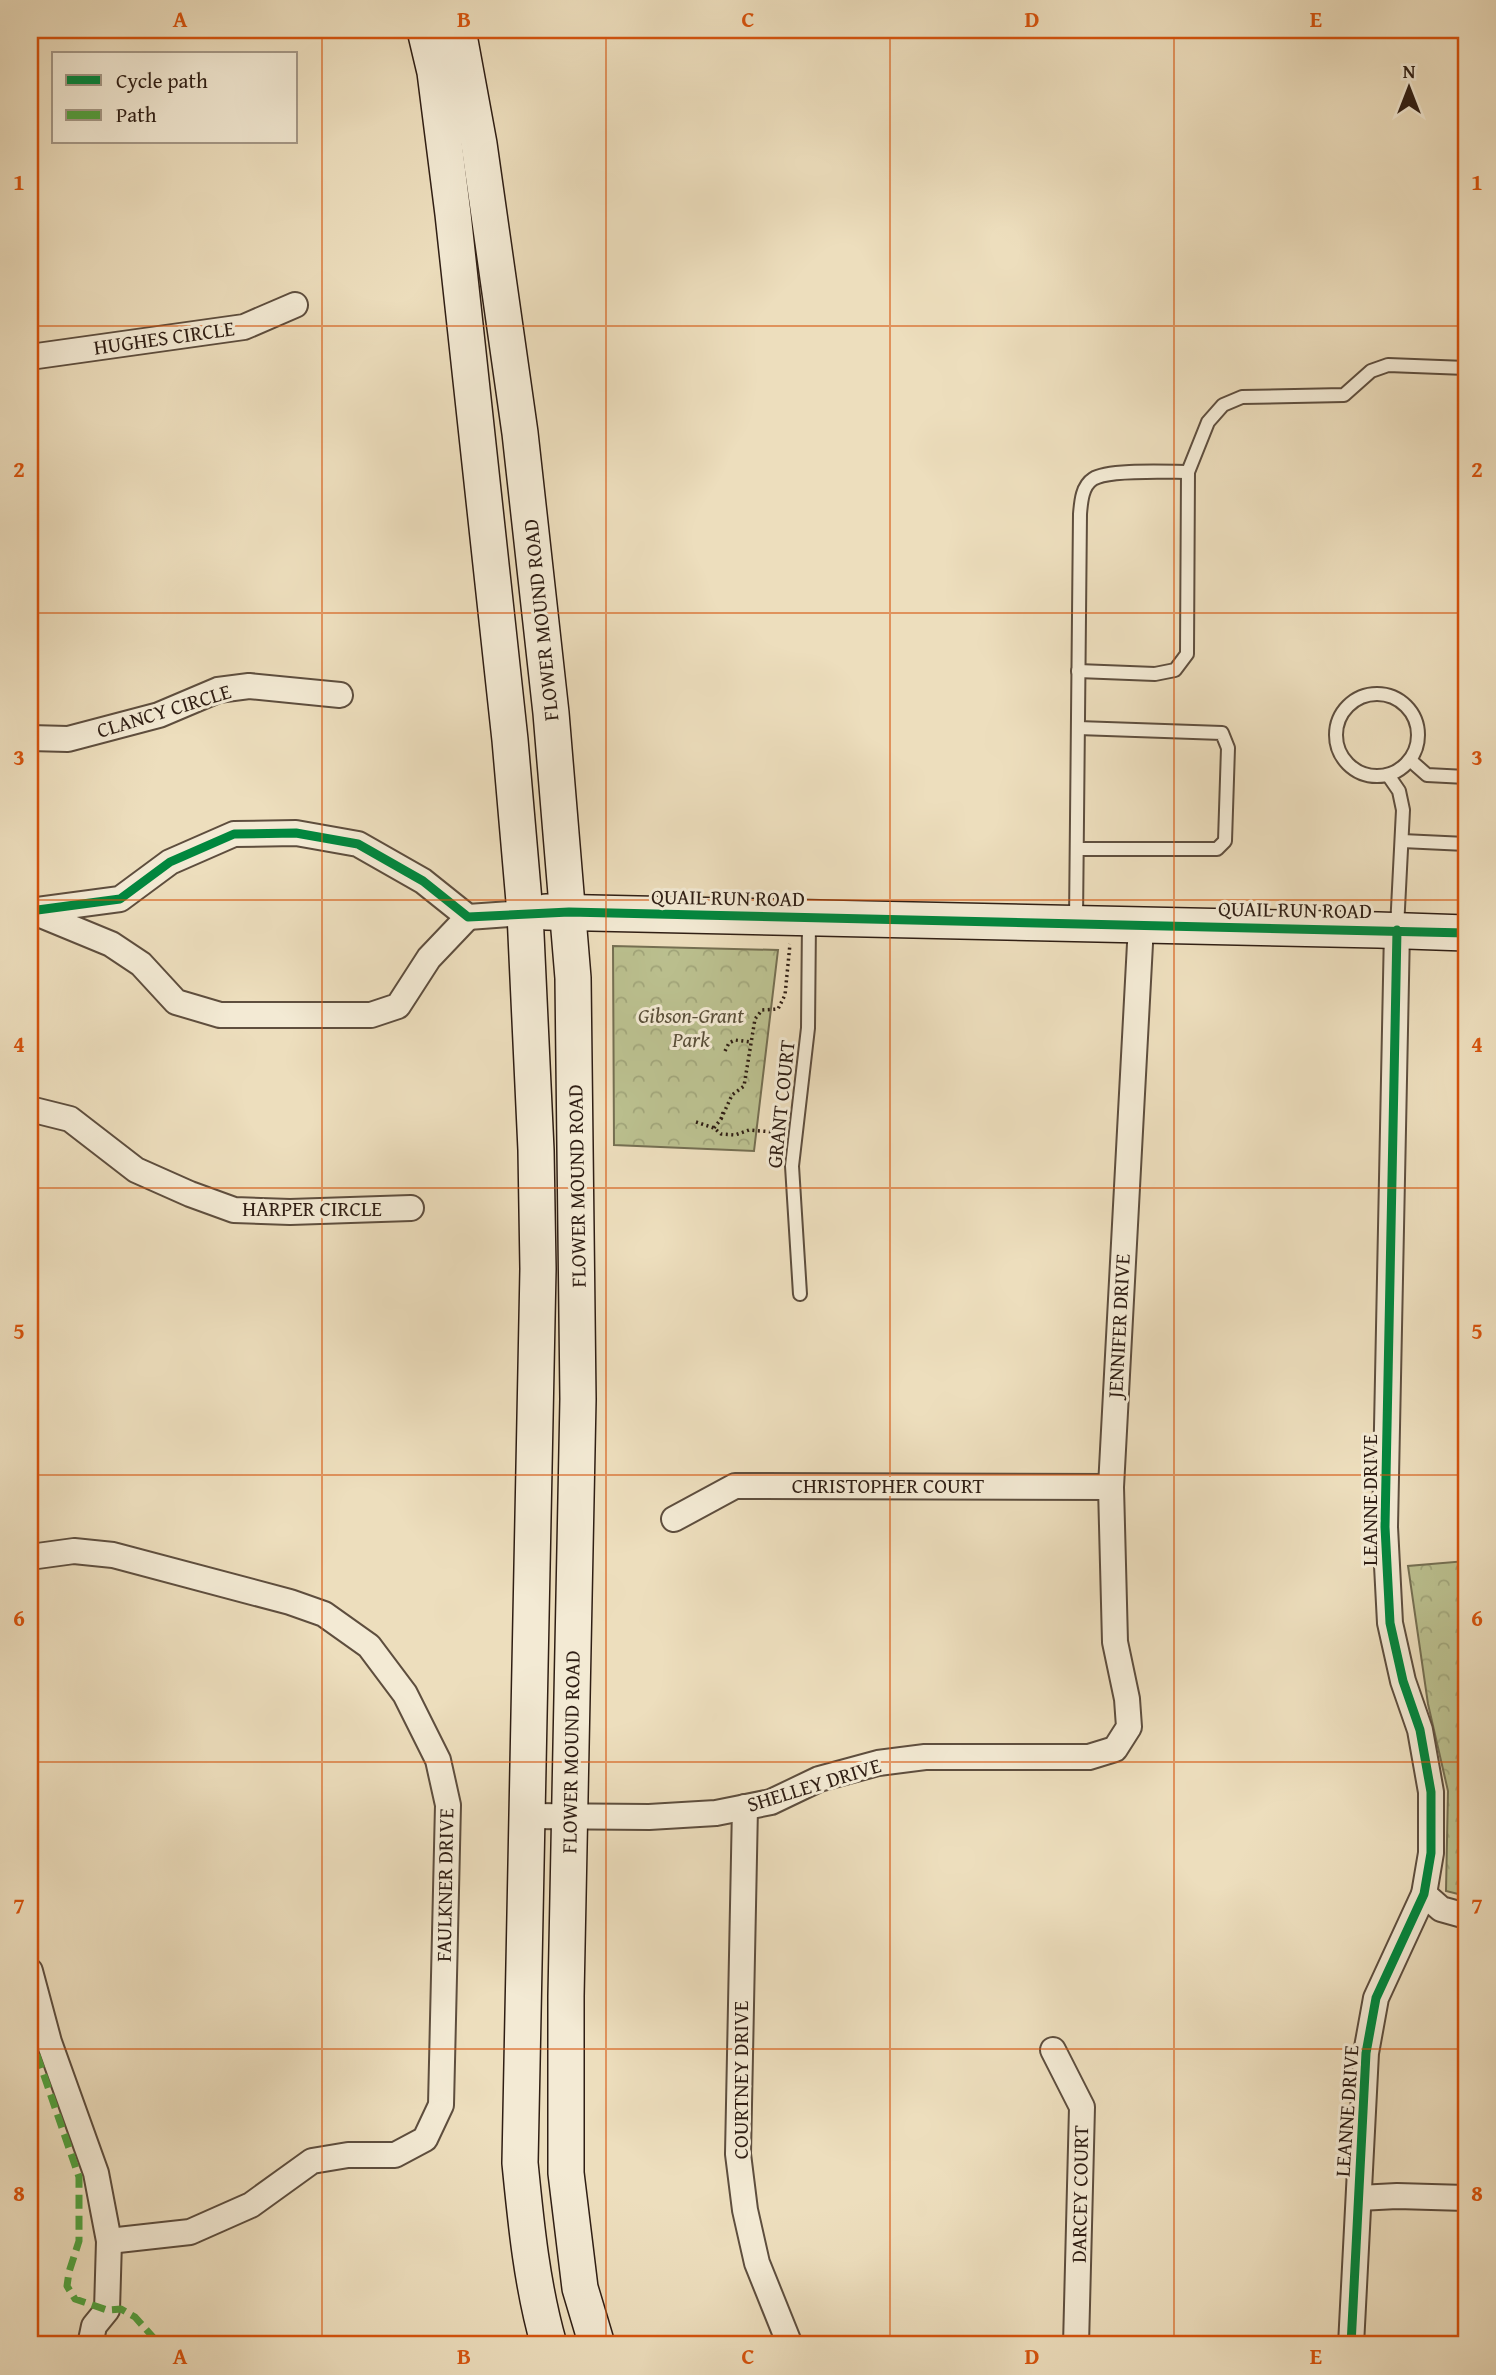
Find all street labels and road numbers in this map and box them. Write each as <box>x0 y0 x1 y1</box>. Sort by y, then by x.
street label: HUGHES CIRCLE <box>92 312 237 363</box>
street label: FLOWER MOUND ROAD <box>514 517 567 723</box>
street label: CLANCY CIRCLE <box>93 675 235 746</box>
street label: QUAIL RUN ROAD <box>651 881 805 914</box>
street label: QUAIL RUN ROAD <box>1218 893 1372 926</box>
street label: GRANT COURT <box>758 1038 803 1170</box>
street label: FLOWER MOUND ROAD <box>559 1084 594 1288</box>
street label: HARPER CIRCLE <box>242 1193 382 1224</box>
street label: JENNIFER DRIVE <box>1099 1253 1138 1402</box>
street label: LEANNE DRIVE <box>1354 1434 1385 1566</box>
street label: CHRISTOPHER COURT <box>792 1470 985 1501</box>
street label: FLOWER MOUND ROAD <box>553 1650 588 1854</box>
street label: SHELLEY DRIVE <box>743 1749 885 1820</box>
street label: FAULKNER DRIVE <box>428 1807 461 1962</box>
street label: COURTNEY DRIVE <box>725 2000 756 2159</box>
street label: LEANNE DRIVE <box>1326 2044 1367 2178</box>
street label: DARCEY COURT <box>1063 2125 1096 2263</box>

